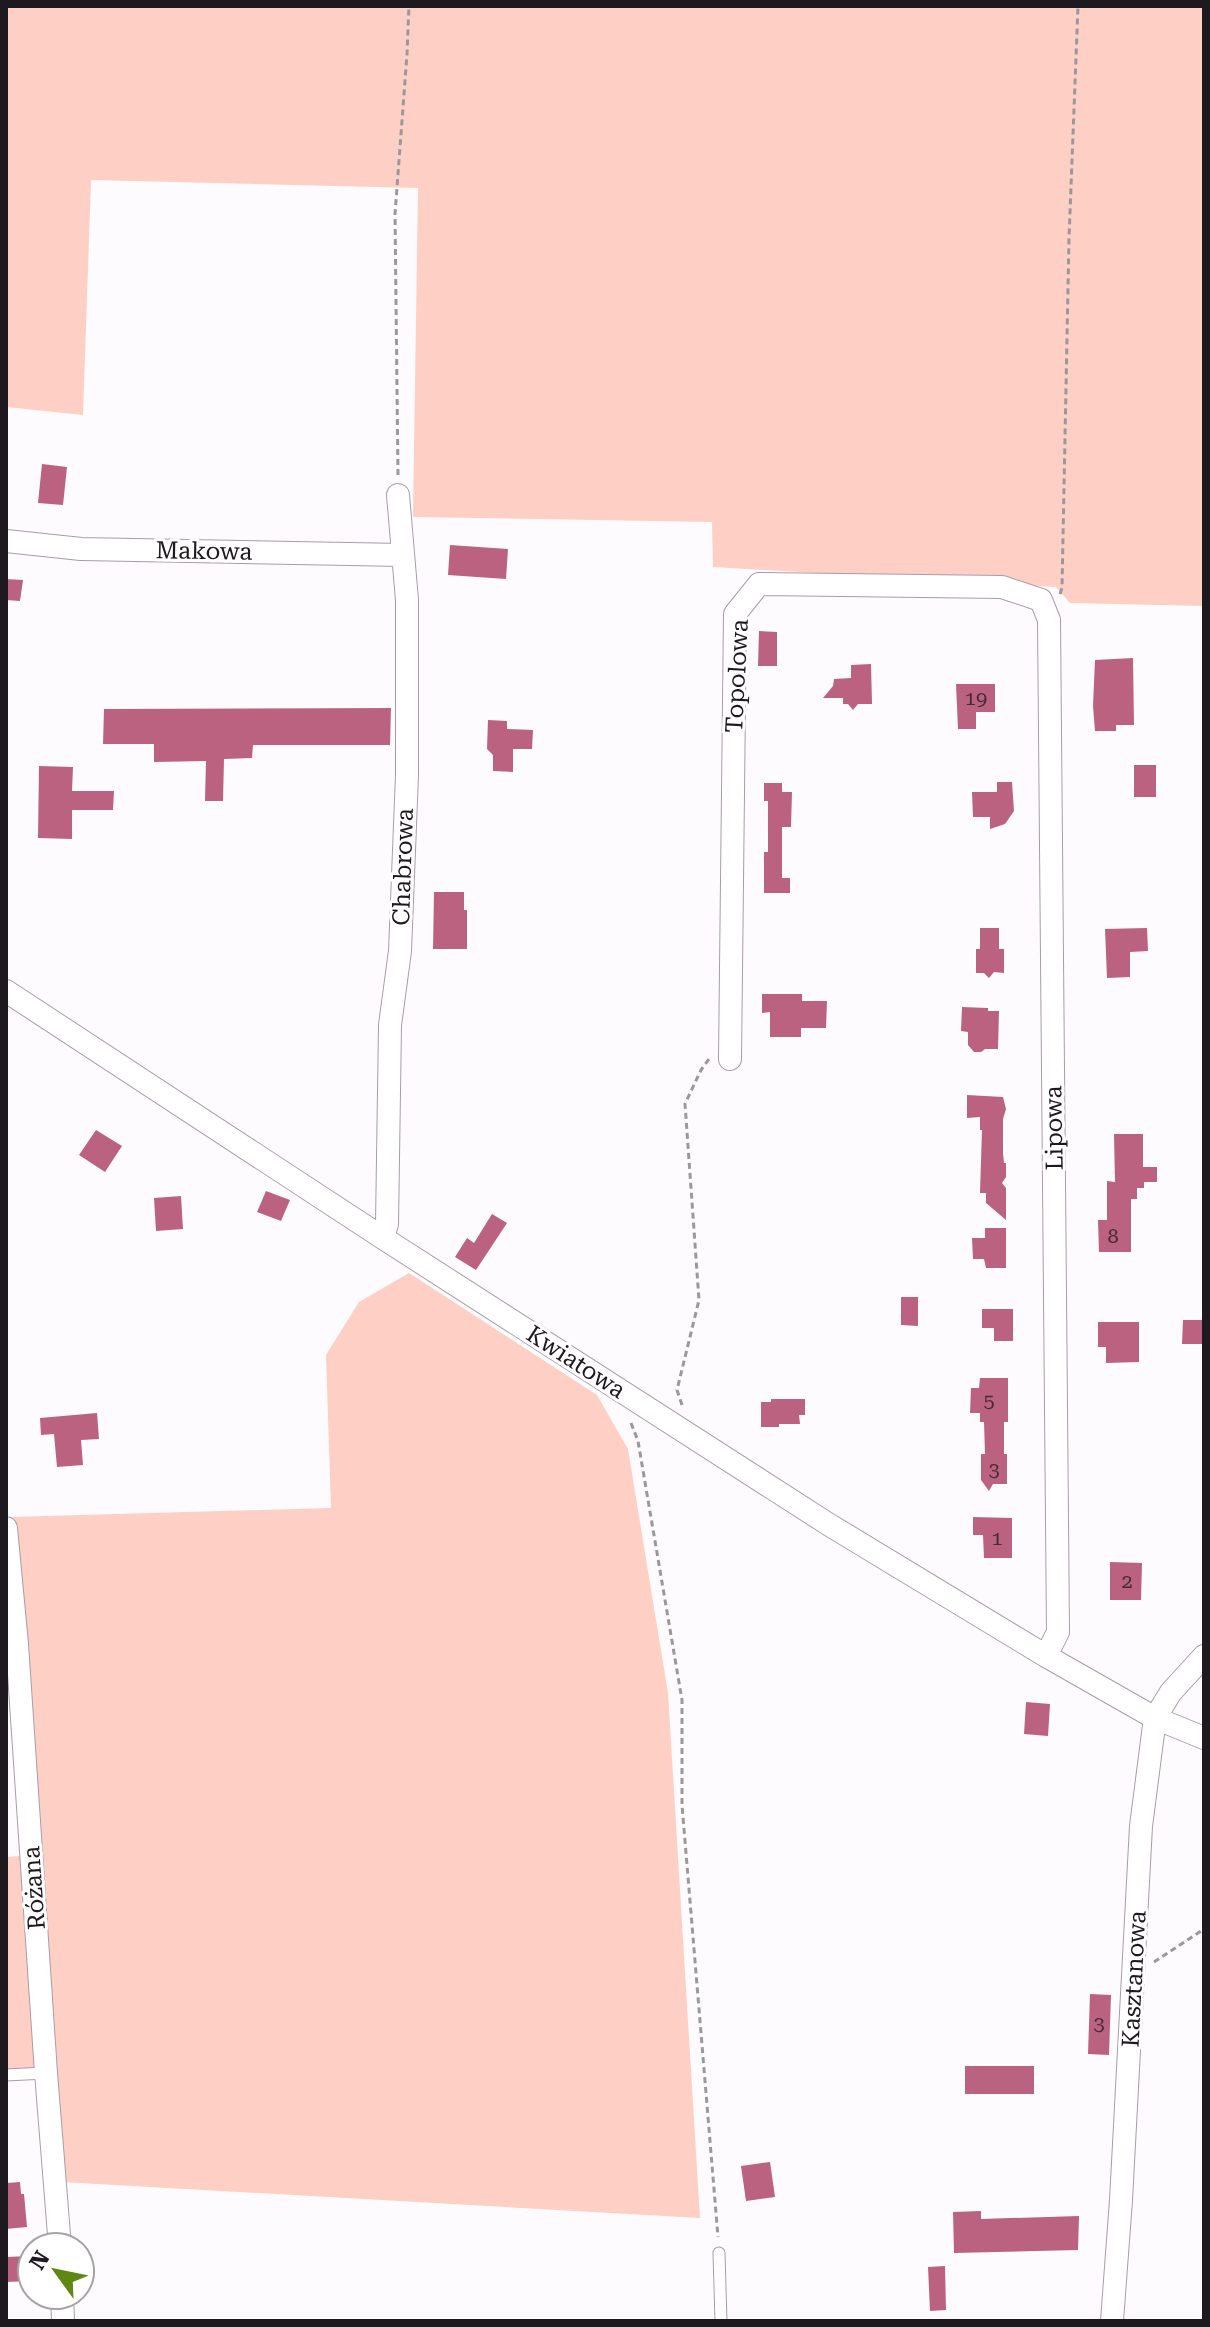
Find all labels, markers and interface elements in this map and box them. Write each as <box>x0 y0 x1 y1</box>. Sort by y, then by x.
street label: Makowa <box>155 536 253 566</box>
street label: Topolowa <box>720 618 754 734</box>
house number: 19 <box>965 686 987 710</box>
street label: Chabrowa <box>387 808 419 926</box>
street label: Lipowa <box>1039 1085 1069 1171</box>
house number: 8 <box>1107 1224 1119 1248</box>
street label: Kwiatowa <box>521 1320 631 1404</box>
house number: 5 <box>983 1388 995 1412</box>
house number: 3 <box>988 1457 1000 1481</box>
house number: 1 <box>991 1526 1003 1550</box>
house number: 2 <box>1121 1569 1133 1593</box>
street label: Różana <box>17 1845 51 1931</box>
street label: Kasztanowa <box>1116 1910 1152 2048</box>
house number: 3 <box>1093 2011 1105 2035</box>
north arrow <box>16 2231 96 2311</box>
text: N <box>25 2246 55 2274</box>

